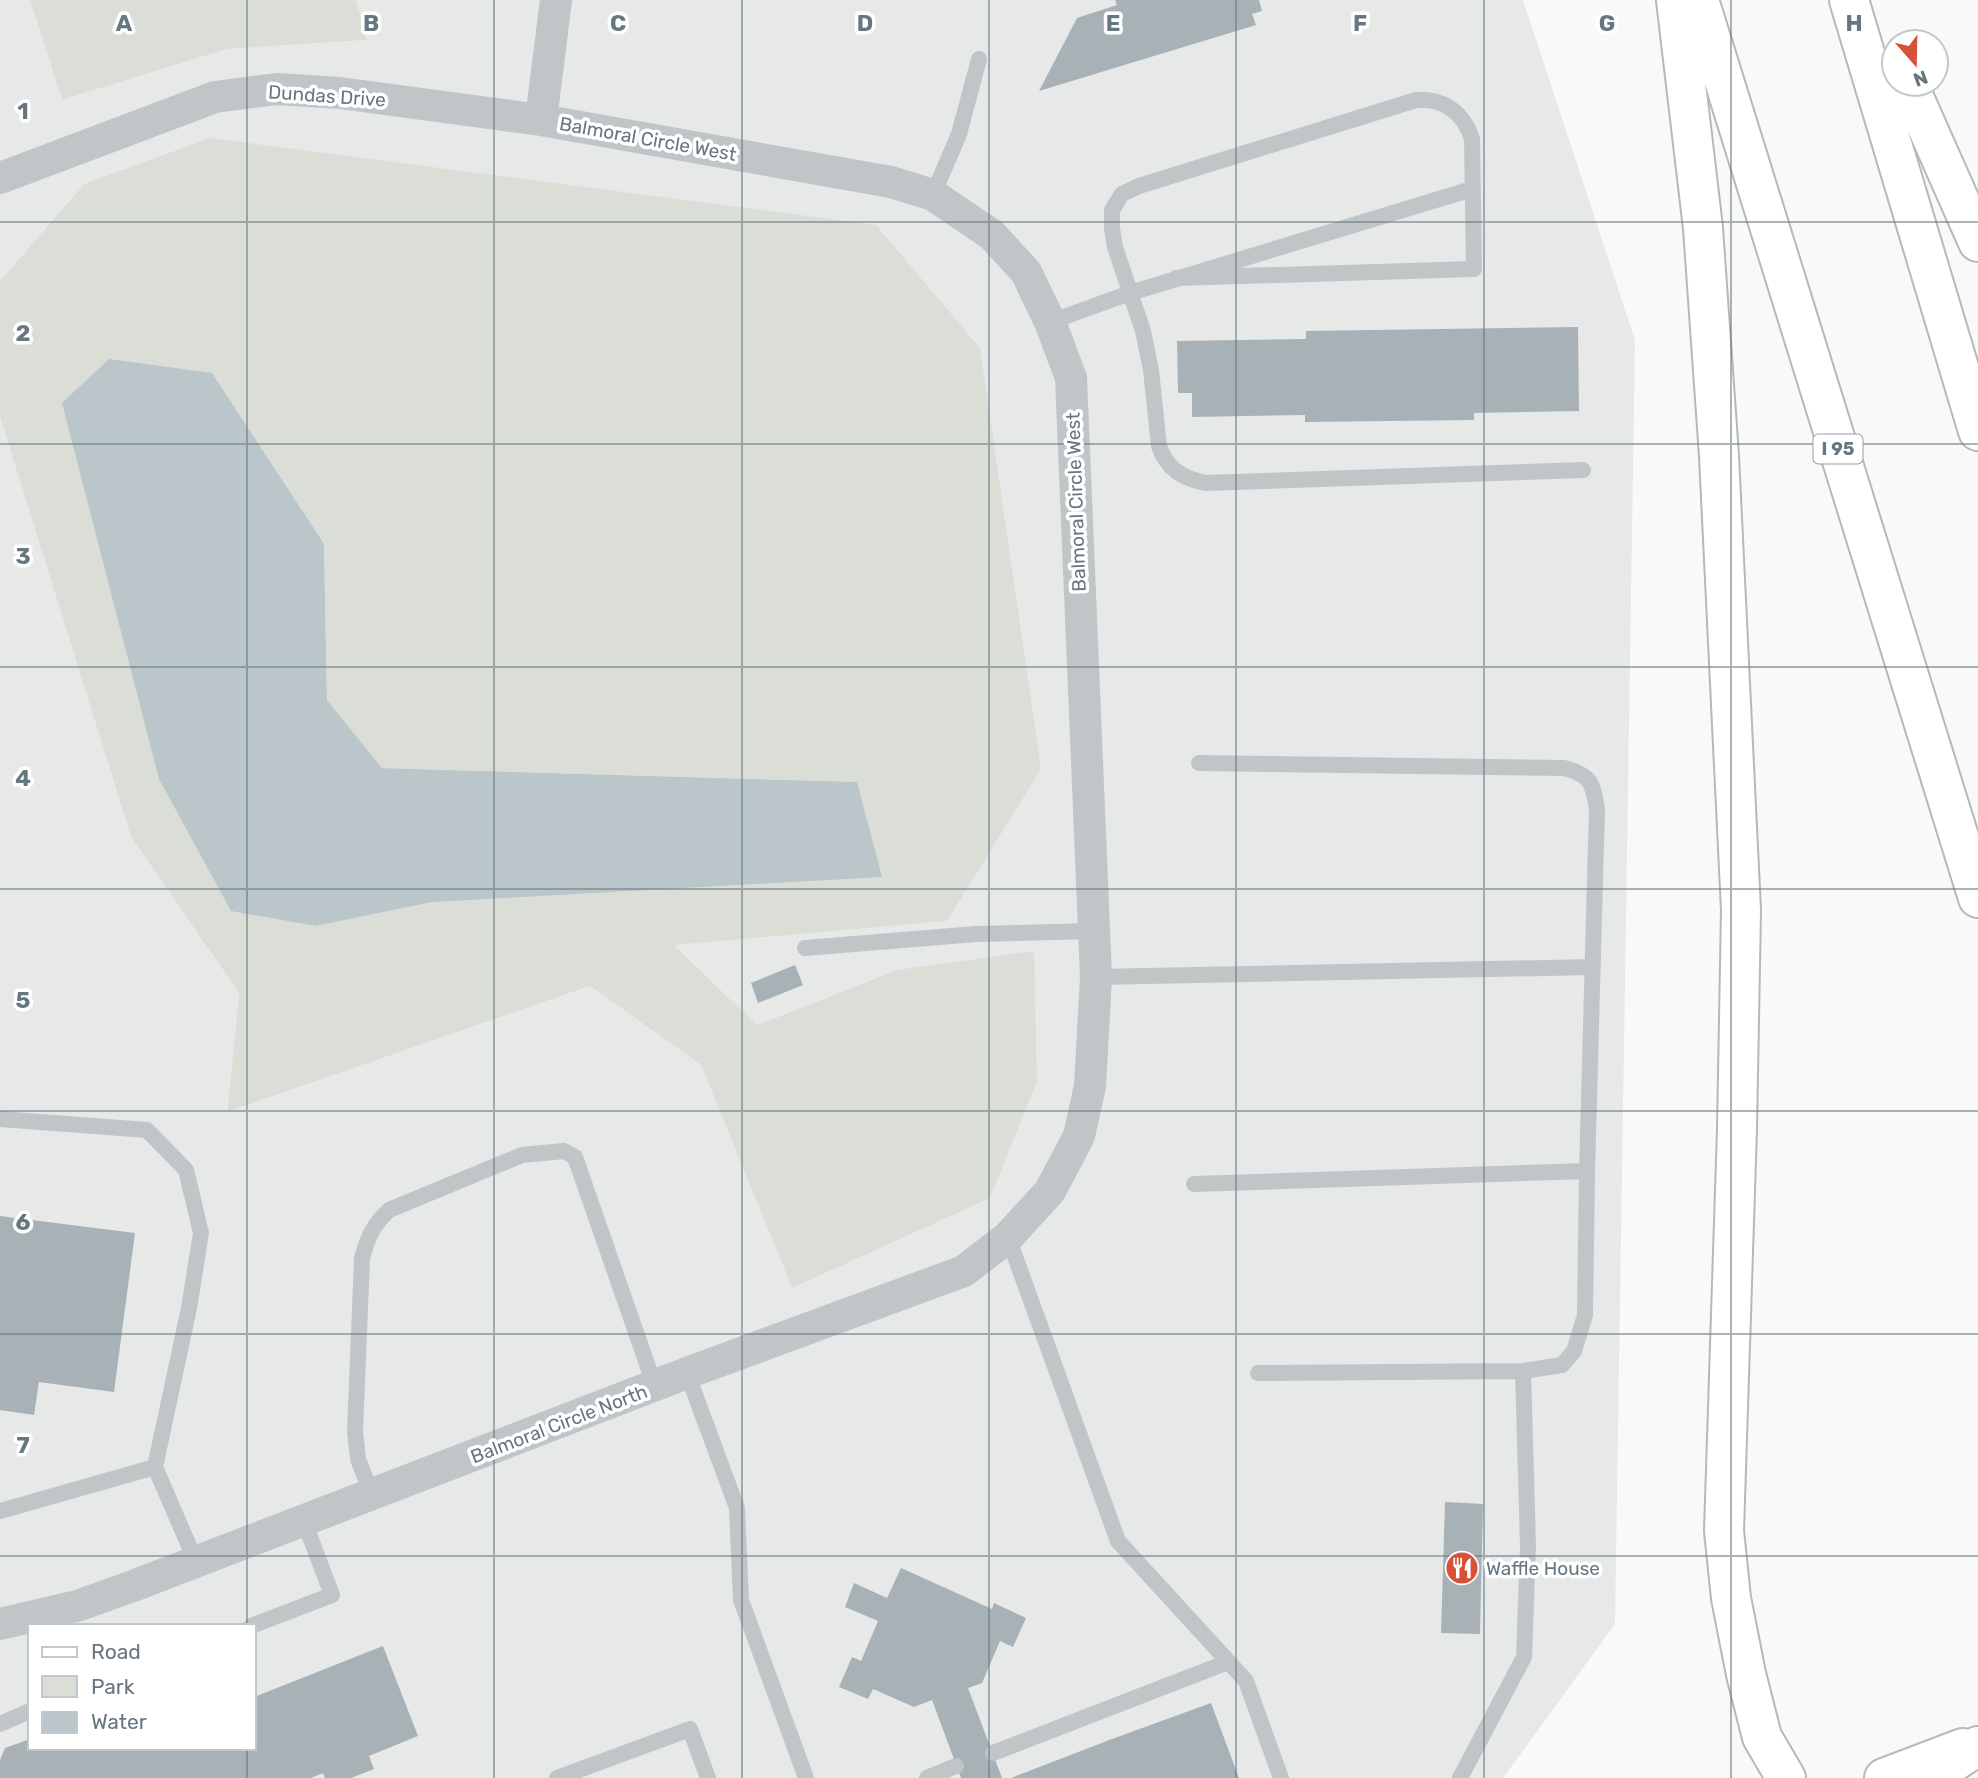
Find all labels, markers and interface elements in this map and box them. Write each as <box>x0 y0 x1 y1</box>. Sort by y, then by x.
text: A <box>116 9 133 37</box>
text: B <box>363 9 379 37</box>
text: C <box>610 9 626 37</box>
text: D <box>857 9 873 37</box>
text: E <box>1106 9 1120 37</box>
text: F <box>1353 9 1367 37</box>
text: G <box>1599 9 1615 37</box>
text: H <box>1845 9 1863 37</box>
north arrow <box>1880 28 1950 98</box>
text: N <box>1910 65 1931 92</box>
street label: Dundas Drive <box>267 80 387 112</box>
text: 1 <box>17 97 29 125</box>
street label: Balmoral Circle West <box>558 112 739 166</box>
text: 2 <box>16 319 30 347</box>
street label: Balmoral Circle West <box>1061 411 1091 592</box>
road number: I 95 <box>1814 434 1862 463</box>
text: 3 <box>15 542 31 570</box>
text: 4 <box>15 764 31 792</box>
text: 5 <box>16 986 31 1014</box>
text: 6 <box>16 1208 31 1236</box>
street label: Balmoral Circle North <box>467 1380 651 1468</box>
text: 7 <box>16 1431 30 1459</box>
restaurant icon: Waffle House <box>1443 1549 1481 1587</box>
place label: Waffle House <box>1486 1557 1600 1580</box>
legend <box>28 1624 256 1750</box>
text: Road <box>91 1639 141 1664</box>
text: Park <box>91 1674 135 1699</box>
text: Water <box>91 1709 147 1734</box>

